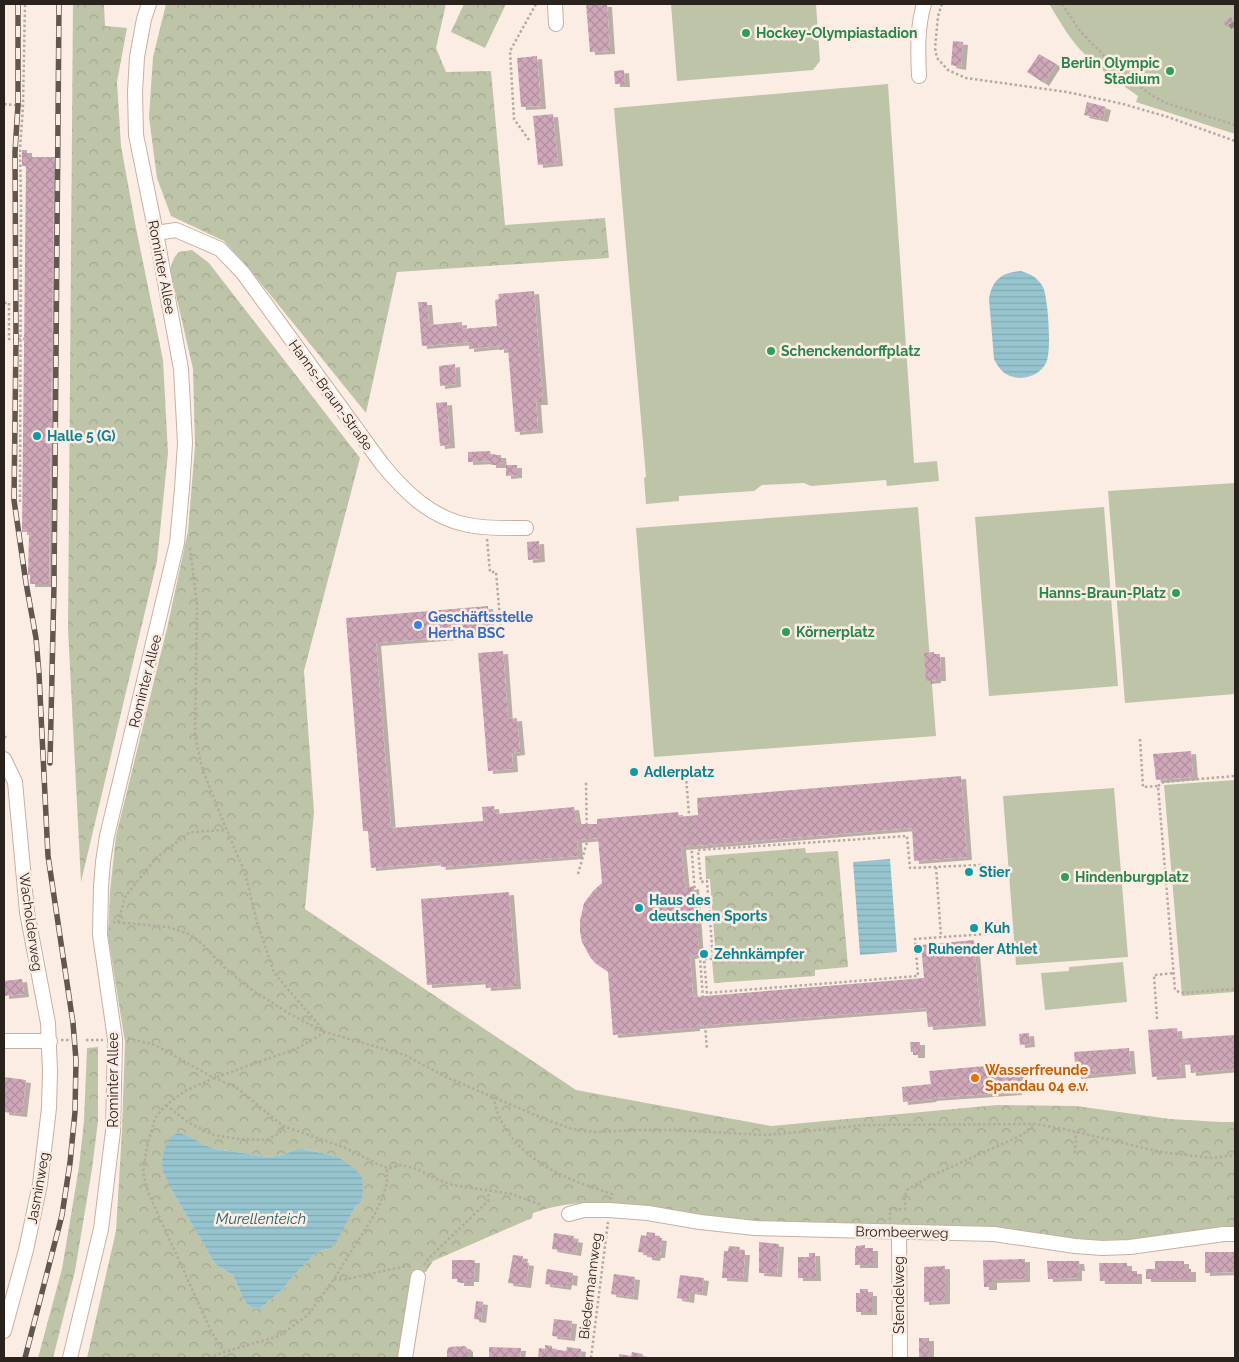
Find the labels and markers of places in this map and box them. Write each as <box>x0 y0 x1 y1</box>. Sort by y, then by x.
place label: Hockey-Olympiastadion <box>756 25 917 41</box>
marker: Hockey-Olympiastadion <box>740 27 752 39</box>
place label: Berlin Olympic Stadium <box>1061 55 1160 87</box>
marker: Berlin Olympic Stadium <box>1164 65 1176 77</box>
place label: Schenckendorffplatz <box>781 343 921 359</box>
marker: Schenckendorffplatz <box>765 345 777 357</box>
place label: Halle 5 (G) <box>47 428 116 444</box>
marker: Halle 5 (G) <box>31 430 43 442</box>
place label: Hanns-Braun-Platz <box>1039 585 1166 601</box>
marker: Hanns-Braun-Platz <box>1170 587 1182 599</box>
place label: Geschäftsstelle Hertha BSC <box>428 609 534 641</box>
marker: Geschäftsstelle Hertha BSC <box>412 619 424 631</box>
place label: Körnerplatz <box>796 624 875 640</box>
marker: Körnerplatz <box>780 626 792 638</box>
place label: Adlerplatz <box>644 764 714 780</box>
marker: Adlerplatz <box>628 766 640 778</box>
place label: Stier <box>979 864 1011 880</box>
marker: Stier <box>963 866 975 878</box>
place label: Hindenburgplatz <box>1075 869 1189 885</box>
marker: Hindenburgplatz <box>1059 871 1071 883</box>
place label: Haus des deutschen Sports <box>649 892 768 924</box>
marker: Haus des deutschen Sports <box>633 902 645 914</box>
place label: Kuh <box>984 920 1010 936</box>
marker: Kuh <box>968 922 980 934</box>
place label: Ruhender Athlet <box>928 941 1038 957</box>
marker: Ruhender Athlet <box>912 943 924 955</box>
place label: Zehnkämpfer <box>714 946 805 962</box>
marker: Zehnkämpfer <box>698 948 710 960</box>
place label: Wasserfreunde Spandau 04 e.v. <box>985 1062 1089 1094</box>
marker: Wasserfreunde Spandau 04 e.v. <box>969 1072 981 1084</box>

